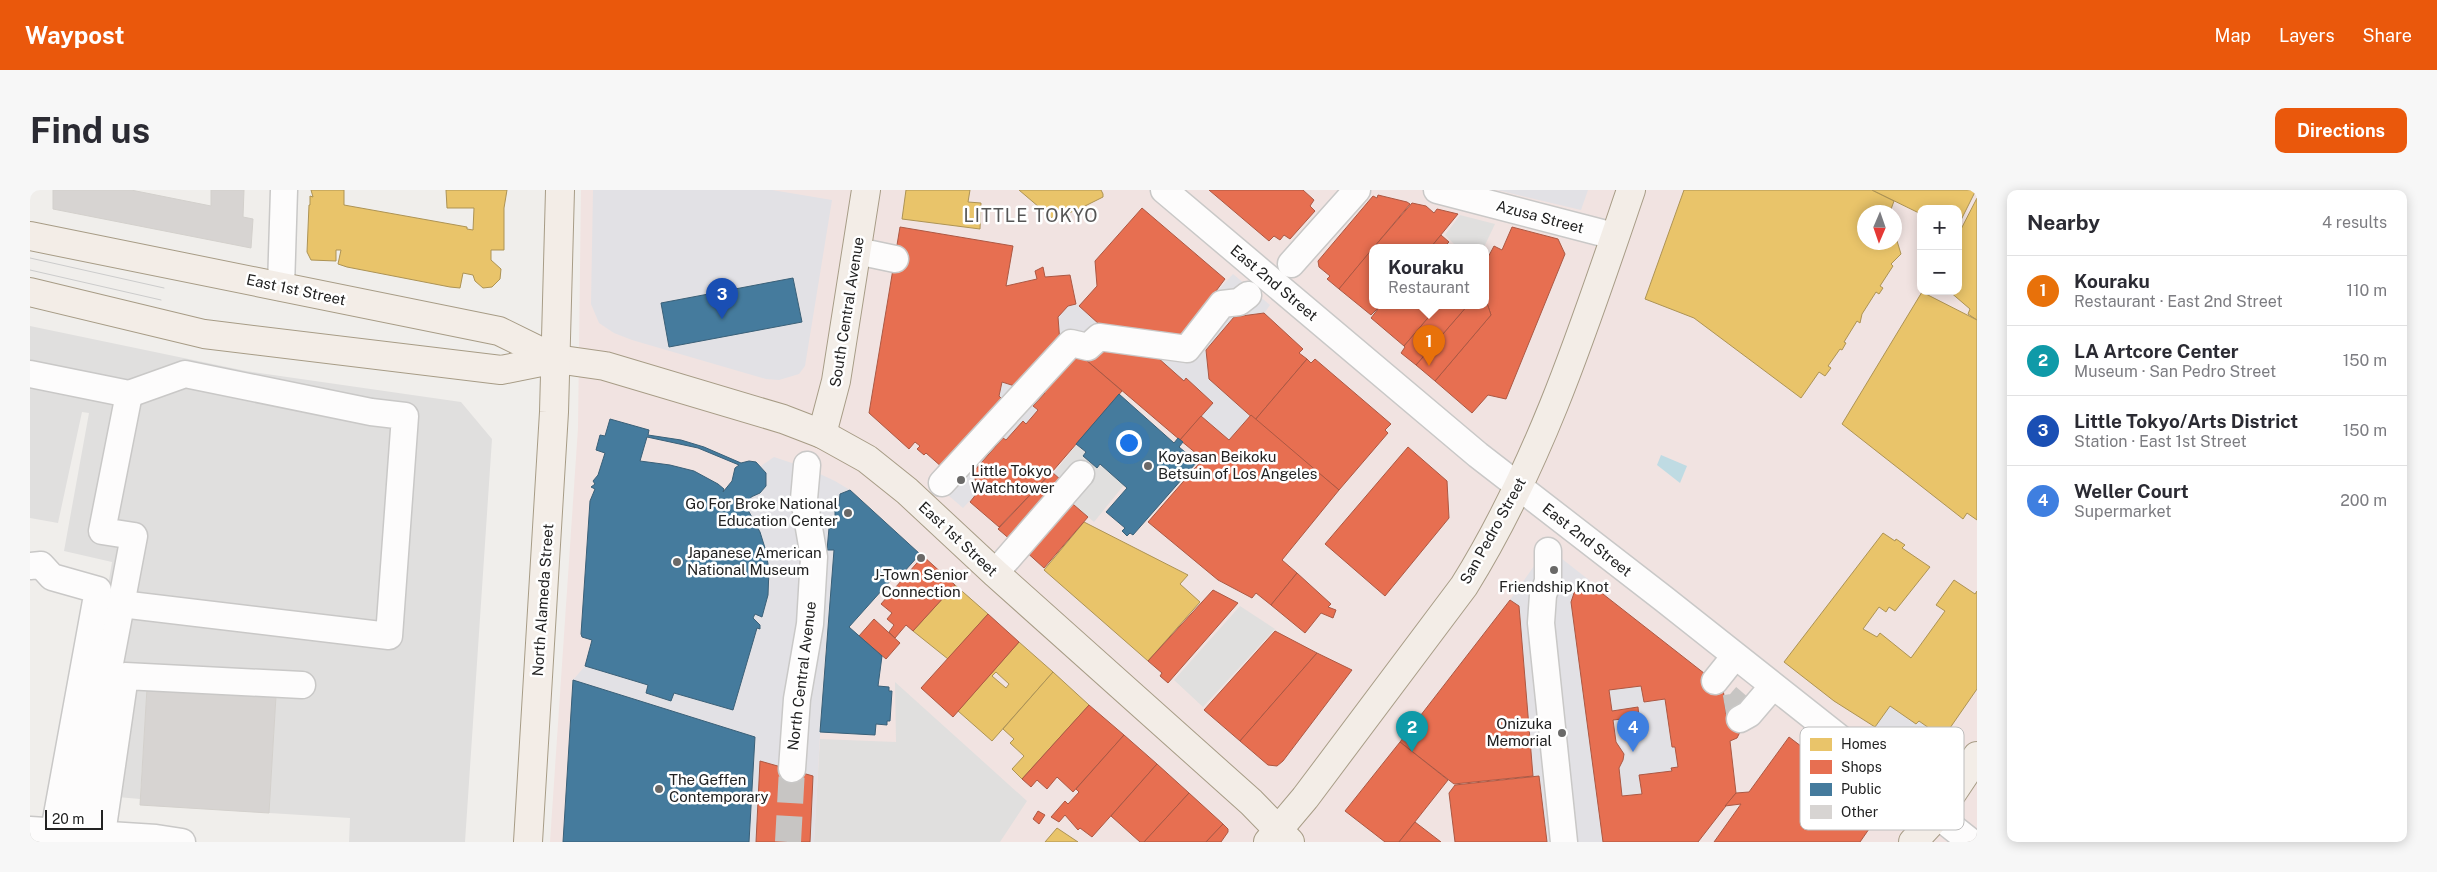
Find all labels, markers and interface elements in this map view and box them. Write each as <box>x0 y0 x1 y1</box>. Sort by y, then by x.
text: Waypost <box>25 21 125 49</box>
text: Map <box>2215 25 2251 46</box>
text: Layers <box>2279 25 2335 46</box>
text: Share <box>2363 25 2412 46</box>
button: Directions <box>2275 108 2407 153</box>
text: Find us <box>30 110 150 151</box>
street label: Azusa Street <box>1494 197 1586 236</box>
district label: LITTLE TOKYO <box>963 205 1099 226</box>
north arrow <box>1857 205 1902 250</box>
map controls <box>1917 205 1962 295</box>
button: + <box>1917 205 1962 250</box>
text: Nearby <box>2027 210 2100 235</box>
text: 4 results <box>2322 213 2387 232</box>
street label: South Central Avenue <box>826 236 867 388</box>
street label: East 2nd Street <box>1227 241 1321 324</box>
popup <box>1369 244 1489 309</box>
button: − <box>1917 250 1962 295</box>
text: Kouraku <box>1388 256 1464 278</box>
text: Kouraku <box>2074 270 2150 292</box>
street label: East 1st Street <box>245 271 347 308</box>
pin: 3 <box>706 278 738 319</box>
text: Restaurant <box>1388 278 1470 297</box>
text: 1 <box>2040 281 2046 300</box>
text: 110 m <box>2346 281 2387 300</box>
text: Restaurant · East 2nd Street <box>2074 292 2283 311</box>
pin: 1 <box>1413 325 1445 366</box>
text: LA Artcore Center <box>2074 340 2239 362</box>
text: 2 <box>2038 351 2048 370</box>
text: 150 m <box>2343 351 2387 370</box>
text: Museum · San Pedro Street <box>2074 362 2276 381</box>
text: Little Tokyo/Arts District <box>2074 410 2298 432</box>
text: 3 <box>2038 421 2048 440</box>
text: 150 m <box>2343 421 2387 440</box>
your location <box>1116 430 1142 456</box>
text: Station · East 1st Street <box>2074 432 2247 451</box>
place label: Koyasan Beikoku Betsuin of Los Angeles <box>1158 448 1317 482</box>
marker: Koyasan Beikoku Betsuin of Los Angeles <box>1142 460 1154 472</box>
place label: Little Tokyo Watchtower <box>971 462 1055 496</box>
marker: Little Tokyo Watchtower <box>955 474 967 486</box>
street label: San Pedro Street <box>1456 474 1529 587</box>
text: Weller Court <box>2074 480 2189 502</box>
text: 4 <box>2038 491 2048 510</box>
text: 200 m <box>2340 491 2387 510</box>
place label: Go For Broke National Education Center <box>685 495 838 529</box>
street label: East 1st Street <box>916 498 1001 579</box>
street label: East 2nd Street <box>1539 500 1635 580</box>
text: Supermarket <box>2074 502 2171 521</box>
marker: Go For Broke National Education Center <box>842 507 854 519</box>
street label: North Alameda Street <box>529 523 556 677</box>
place label: Japanese American National Museum <box>687 544 822 578</box>
marker: J-Town Senior Connection <box>915 552 927 564</box>
marker: Japanese American National Museum <box>671 556 683 568</box>
marker: Friendship Knot <box>1548 564 1560 576</box>
place label: J-Town Senior Connection <box>873 566 969 600</box>
place label: Friendship Knot <box>1499 578 1609 595</box>
street label: North Central Avenue <box>784 600 819 751</box>
pin: 2 <box>1396 711 1428 752</box>
pin: 4 <box>1617 711 1649 752</box>
place label: Onizuka Memorial <box>1486 715 1552 749</box>
marker: Onizuka Memorial <box>1556 727 1568 739</box>
legend <box>1800 727 1964 830</box>
text: Homes <box>1841 736 1887 752</box>
text: Shops <box>1841 759 1882 775</box>
place label: The Geffen Contemporary <box>669 771 769 805</box>
text: Public <box>1841 781 1882 797</box>
marker: The Geffen Contemporary <box>653 783 665 795</box>
text: Other <box>1841 804 1878 820</box>
scale bar <box>45 807 102 830</box>
text: 20 m <box>52 811 84 827</box>

